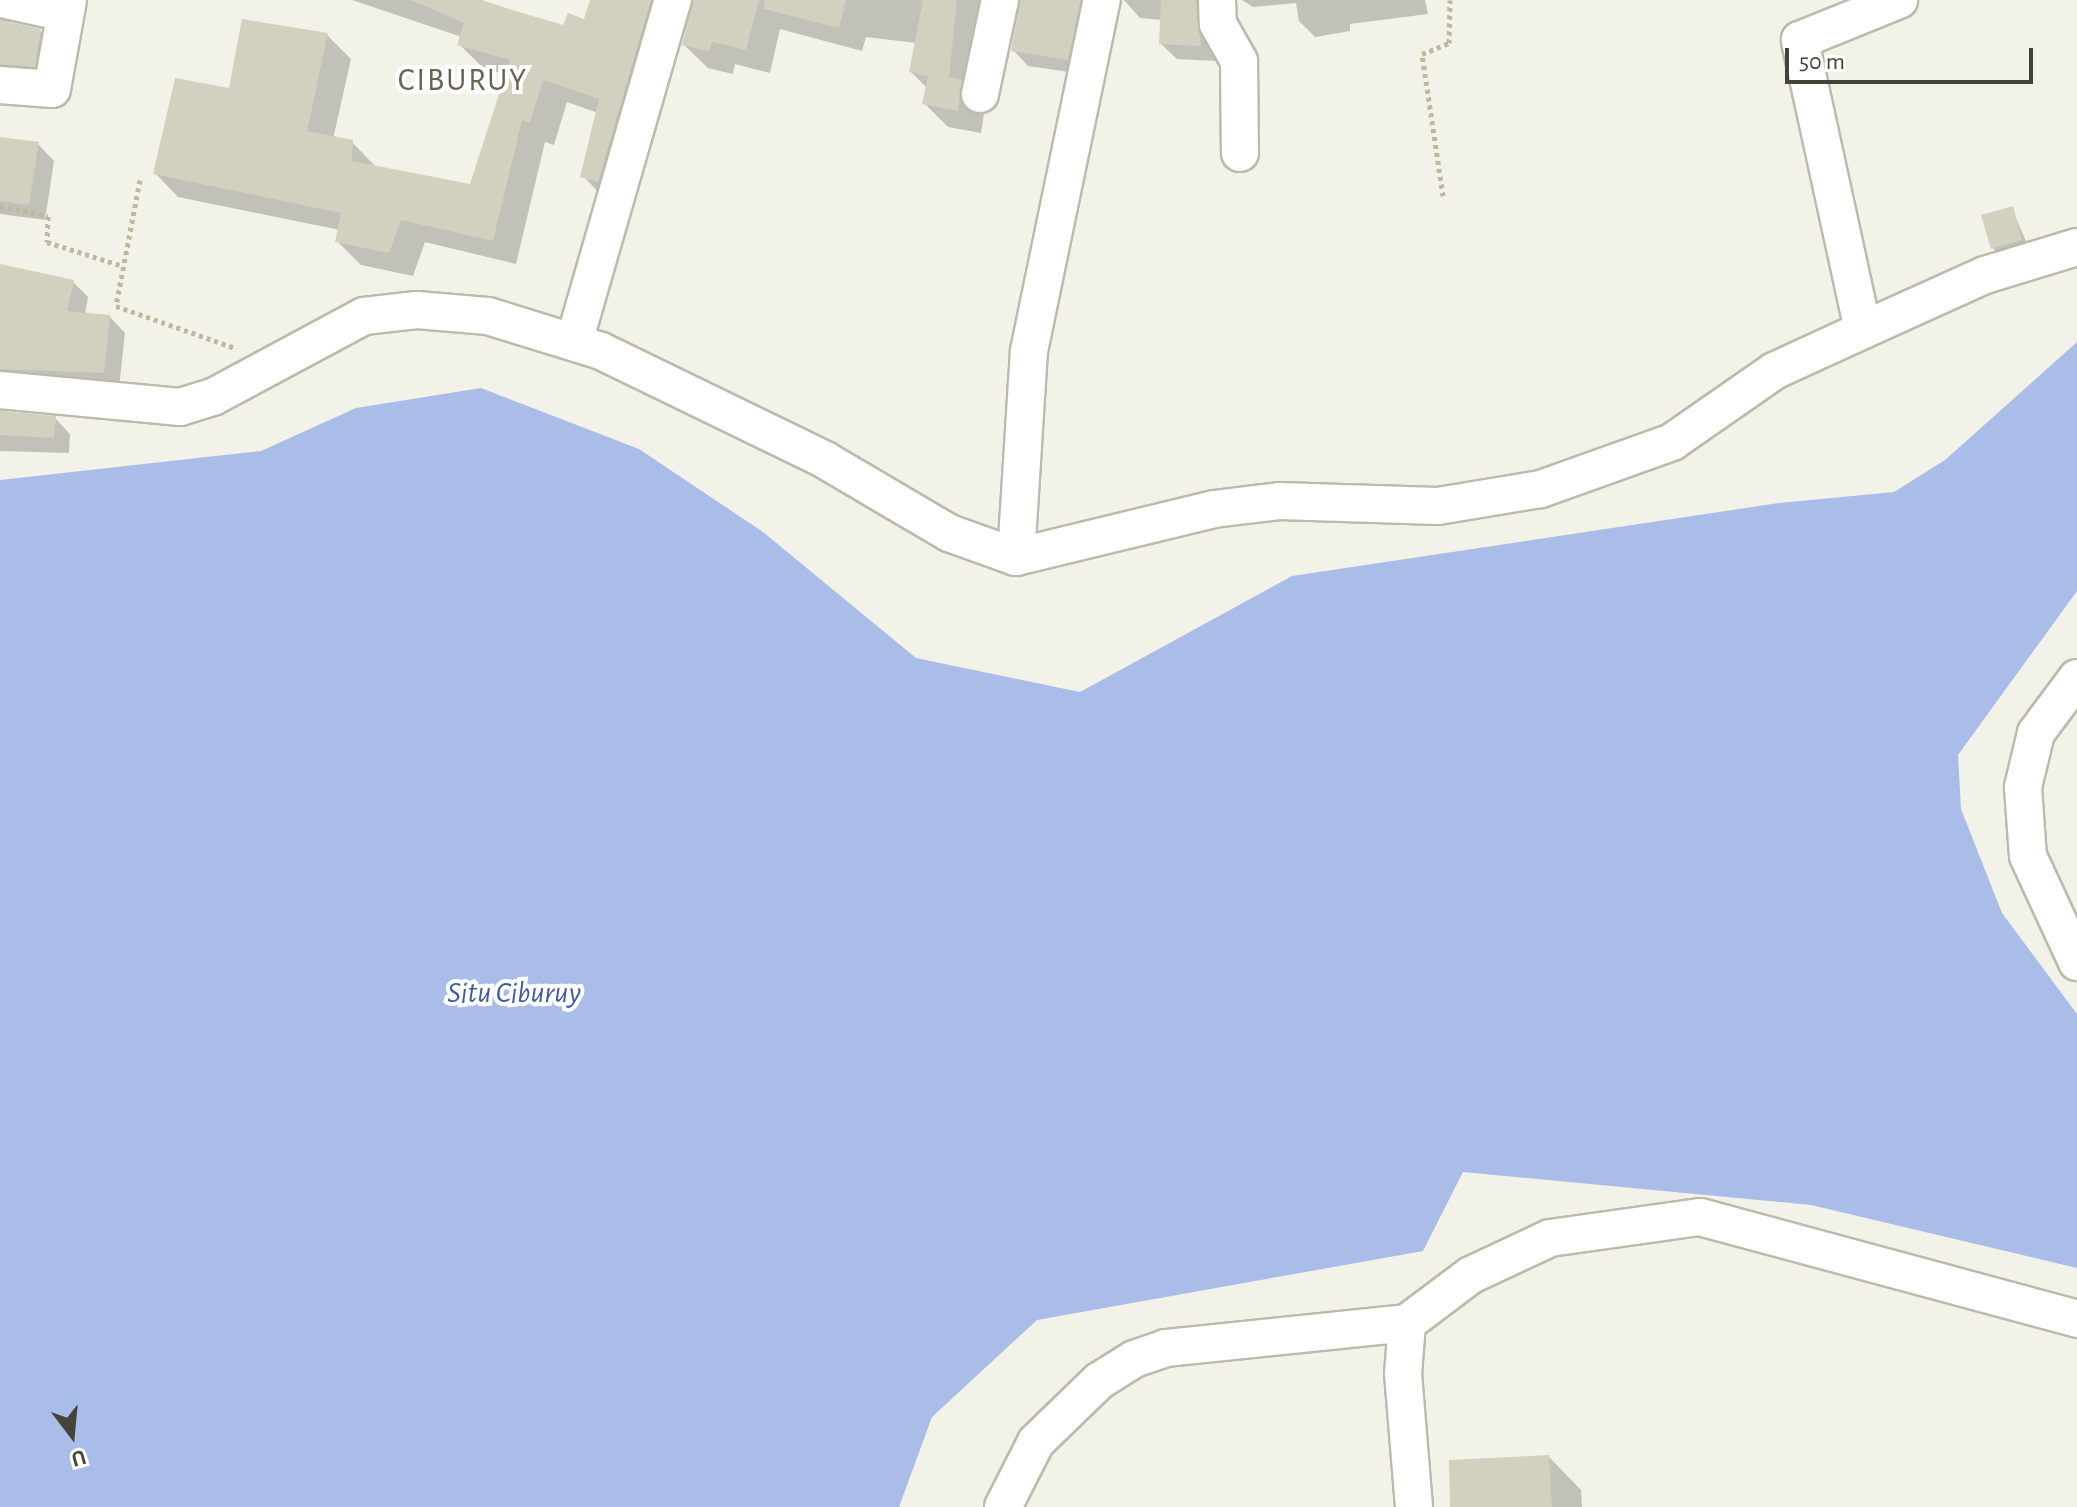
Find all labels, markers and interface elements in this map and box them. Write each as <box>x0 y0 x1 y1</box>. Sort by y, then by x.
scale bar <box>1789 32 2037 82</box>
text: 50 m <box>1799 50 1845 74</box>
district label: CIBURUY <box>398 61 528 99</box>
water label: Situ Ciburuy <box>447 975 581 1011</box>
north arrow <box>32 1395 112 1475</box>
text: U <box>69 1446 88 1471</box>

